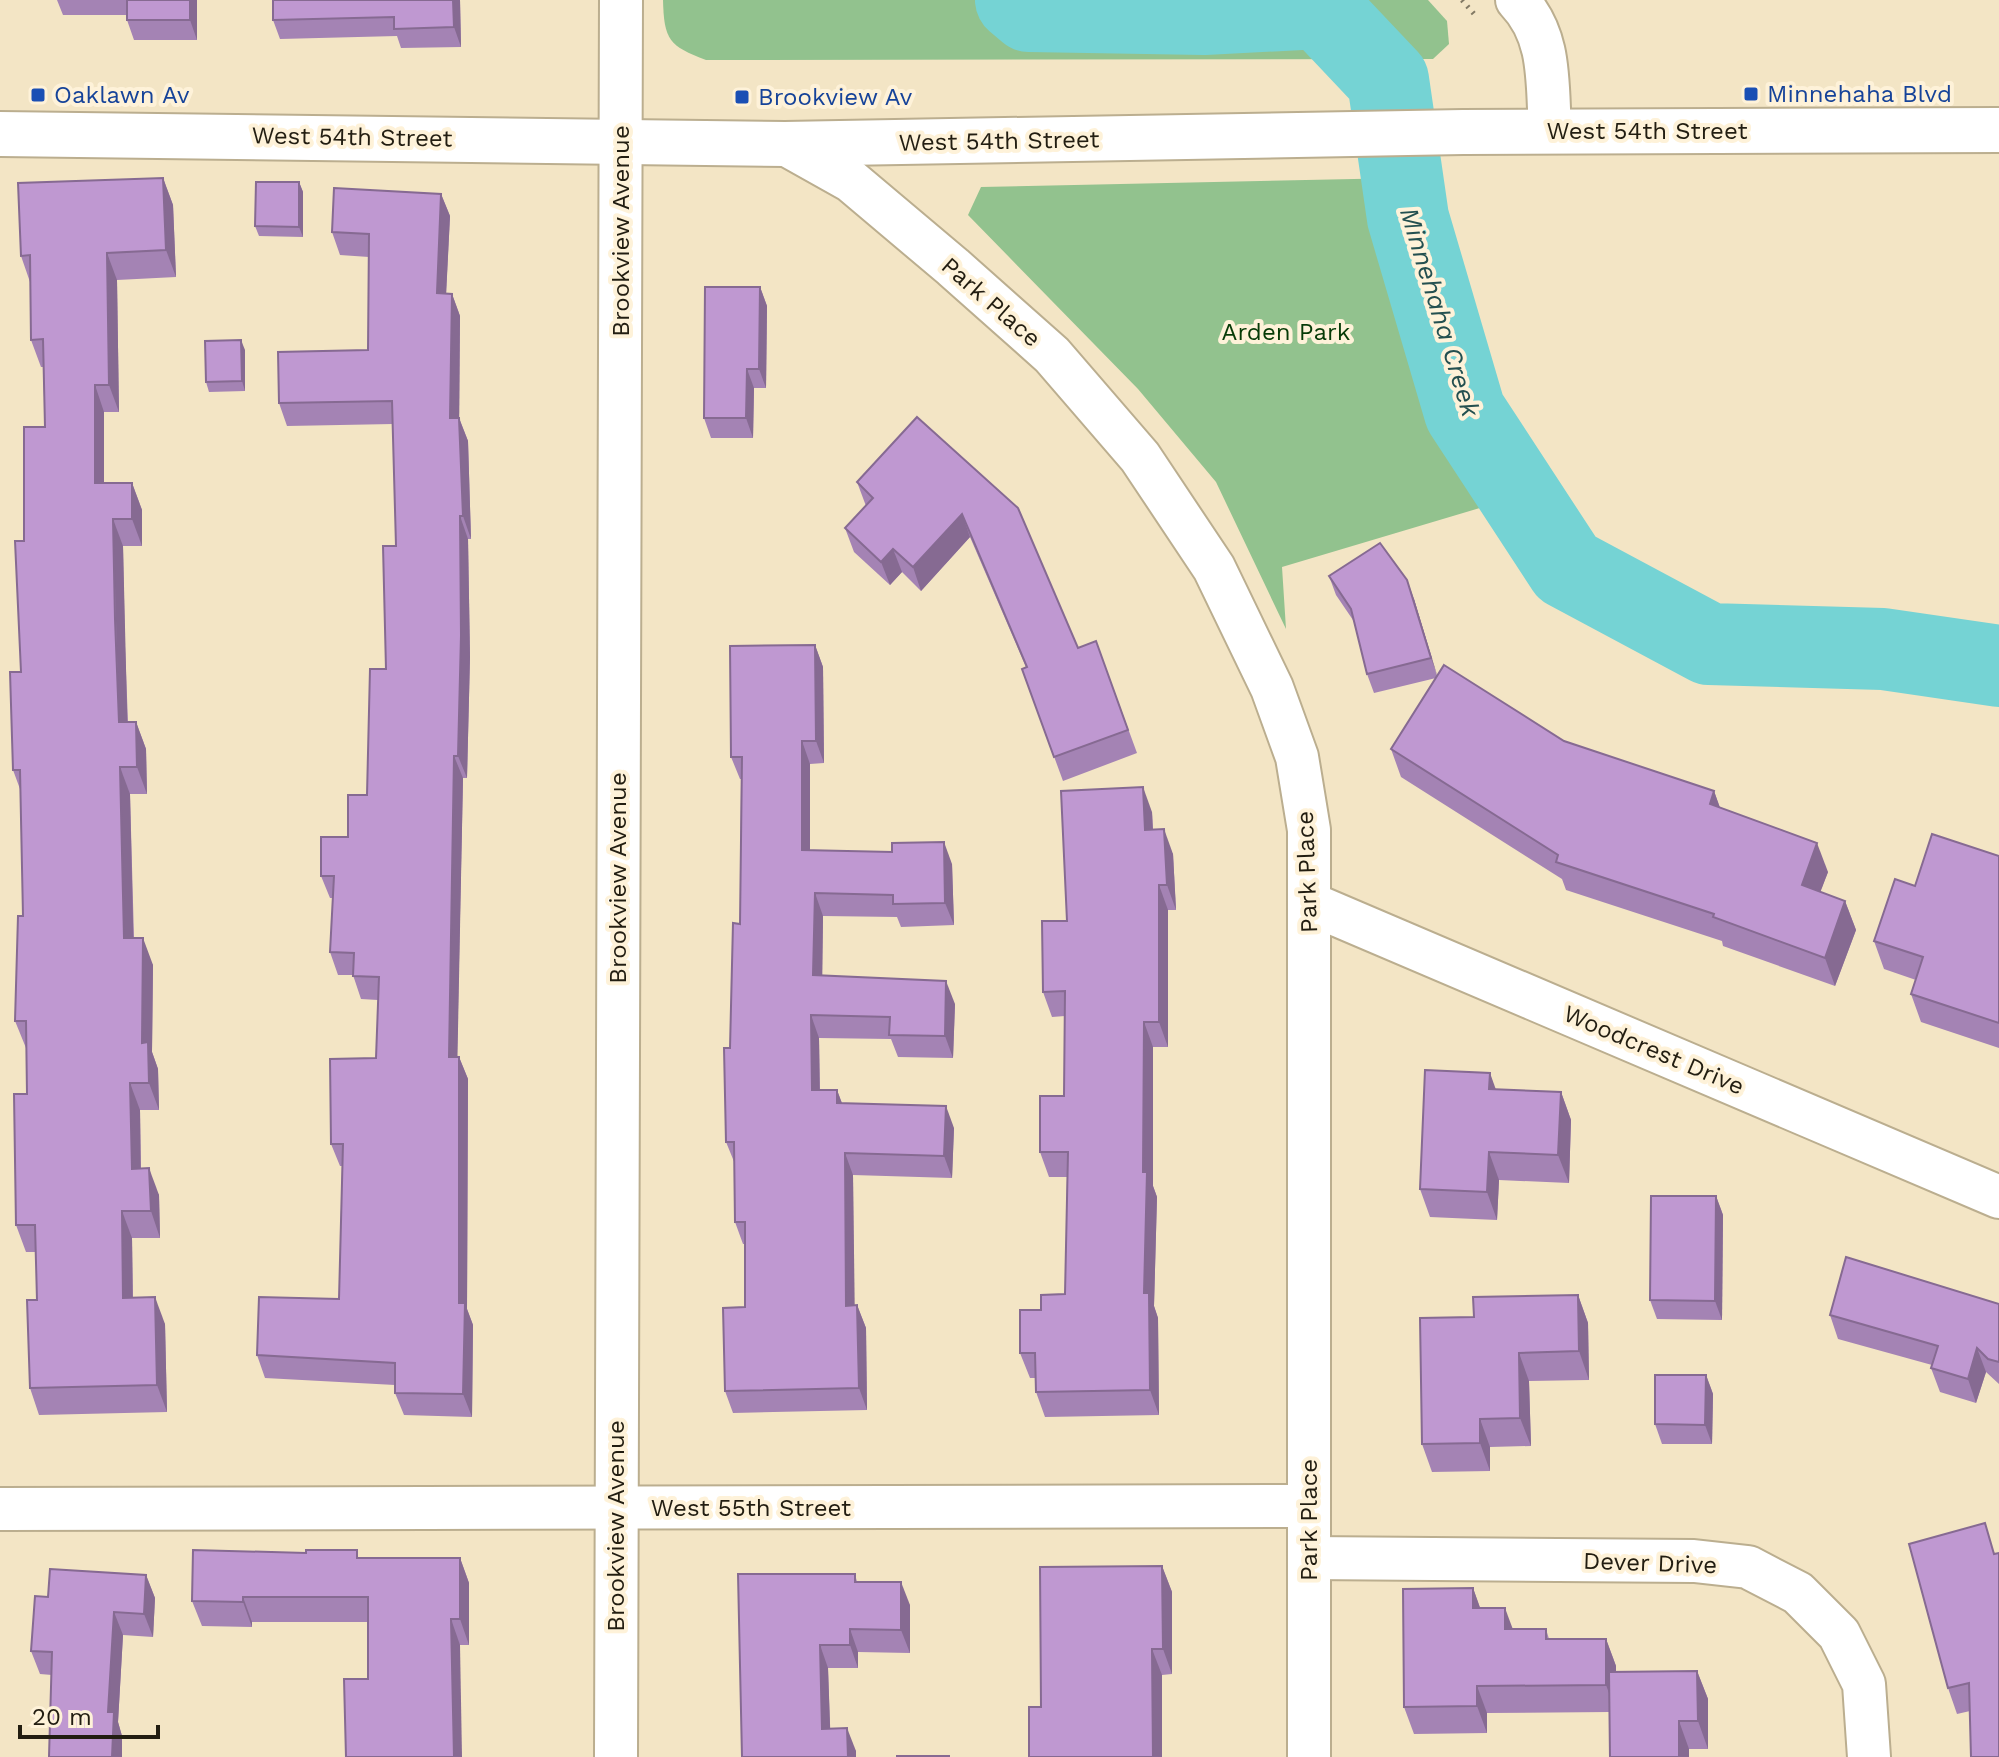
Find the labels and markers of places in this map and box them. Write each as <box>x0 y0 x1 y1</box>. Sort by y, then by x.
place label: Minnehaha Blvd <box>1767 80 1952 108</box>
place label: Oaklawn Av <box>54 81 190 109</box>
place label: Brookview Av <box>758 83 913 111</box>
marker: Minnehaha Blvd <box>1742 85 1760 103</box>
marker: Oaklawn Av <box>29 86 47 104</box>
marker: Brookview Av <box>733 88 751 106</box>

